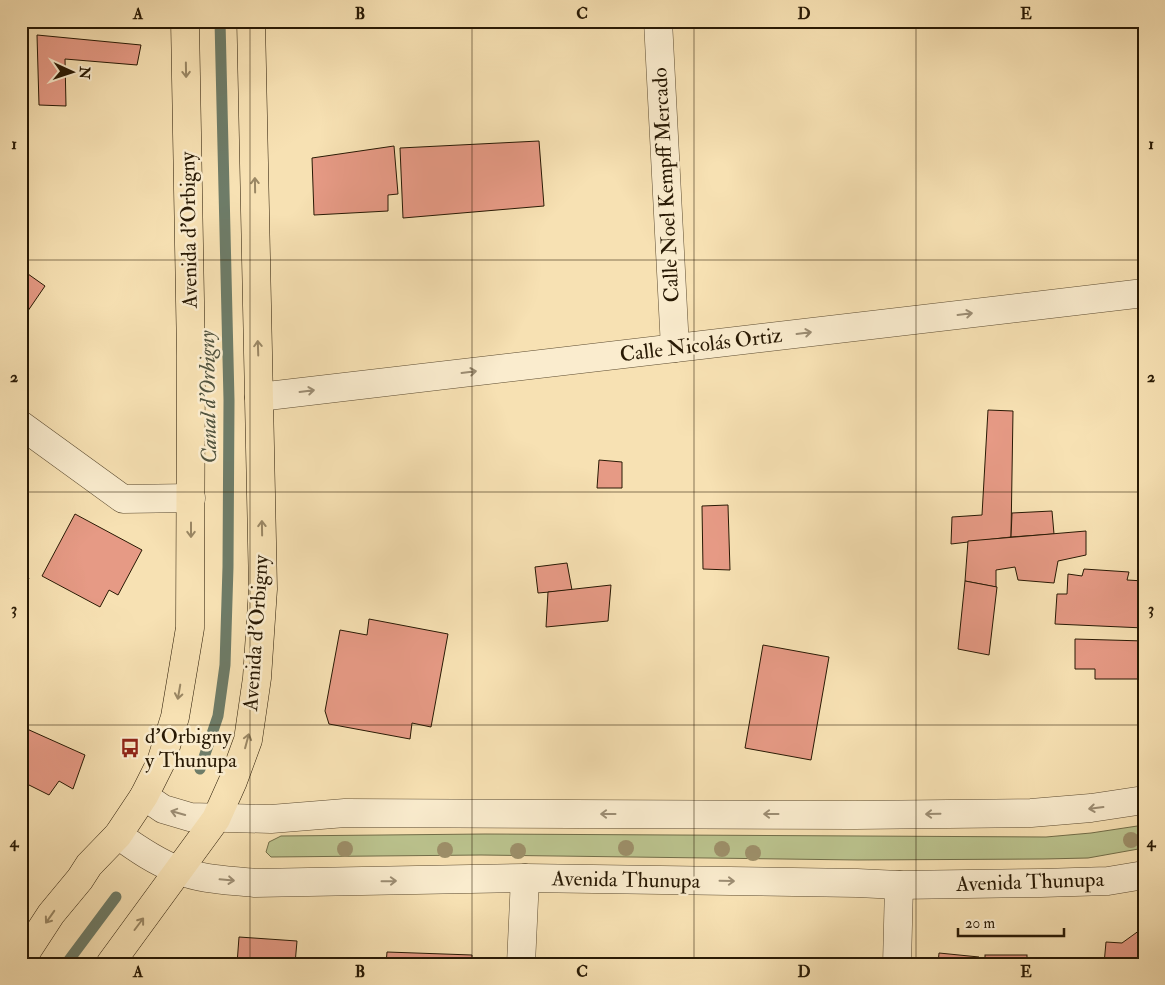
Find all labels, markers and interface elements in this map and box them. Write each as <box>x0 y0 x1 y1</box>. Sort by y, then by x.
text: A <box>132 4 144 24</box>
text: B <box>355 4 365 24</box>
text: C <box>576 4 588 24</box>
text: D <box>797 4 811 24</box>
text: E <box>1020 4 1032 24</box>
north arrow <box>48 48 98 98</box>
one-way arrow <box>181 62 191 78</box>
text: N <box>76 65 93 80</box>
street label: Calle Noel Kempff Mercado <box>646 67 686 303</box>
text: 1 <box>11 134 17 154</box>
text: 1 <box>1148 134 1154 154</box>
street label: Avenida d'Orbigny <box>174 151 204 310</box>
one-way arrow <box>250 177 259 193</box>
one-way arrow <box>957 309 973 319</box>
street label: Calle Nicolás Ortiz <box>618 322 784 368</box>
one-way arrow <box>796 328 812 338</box>
water label: Canal d'Orbigny <box>193 330 223 464</box>
one-way arrow <box>253 340 263 356</box>
text: 2 <box>10 367 18 387</box>
one-way arrow <box>460 367 476 377</box>
text: 2 <box>1147 367 1155 387</box>
one-way arrow <box>299 386 315 396</box>
one-way arrow <box>257 520 267 536</box>
one-way arrow <box>186 522 196 538</box>
street label: Avenida d'Orbigny <box>237 553 275 713</box>
text: 3 <box>11 599 17 619</box>
text: 3 <box>1148 599 1154 619</box>
one-way arrow <box>174 683 184 699</box>
place label: d'Orbigny y Thunupa <box>145 723 237 774</box>
one-way arrow <box>243 734 252 750</box>
bus stop icon: d'Orbigny y Thunupa <box>119 737 141 759</box>
one-way arrow <box>1088 803 1104 813</box>
one-way arrow <box>170 808 186 818</box>
one-way arrow <box>601 809 617 819</box>
one-way arrow <box>926 809 942 819</box>
one-way arrow <box>763 810 779 819</box>
text: 4 <box>9 832 20 852</box>
text: 4 <box>1146 832 1157 852</box>
street label: Avenida Thunupa <box>551 865 701 895</box>
street label: Avenida Thunupa <box>954 866 1105 898</box>
one-way arrow <box>218 875 234 885</box>
one-way arrow <box>381 876 397 885</box>
one-way arrow <box>718 876 734 886</box>
scale bar <box>958 905 1064 937</box>
one-way arrow <box>45 909 55 923</box>
text: 20 m <box>965 914 995 933</box>
one-way arrow <box>134 917 144 931</box>
text: A <box>132 962 144 982</box>
text: B <box>355 962 365 982</box>
text: C <box>576 962 588 982</box>
text: D <box>797 962 811 982</box>
text: E <box>1020 962 1032 982</box>

